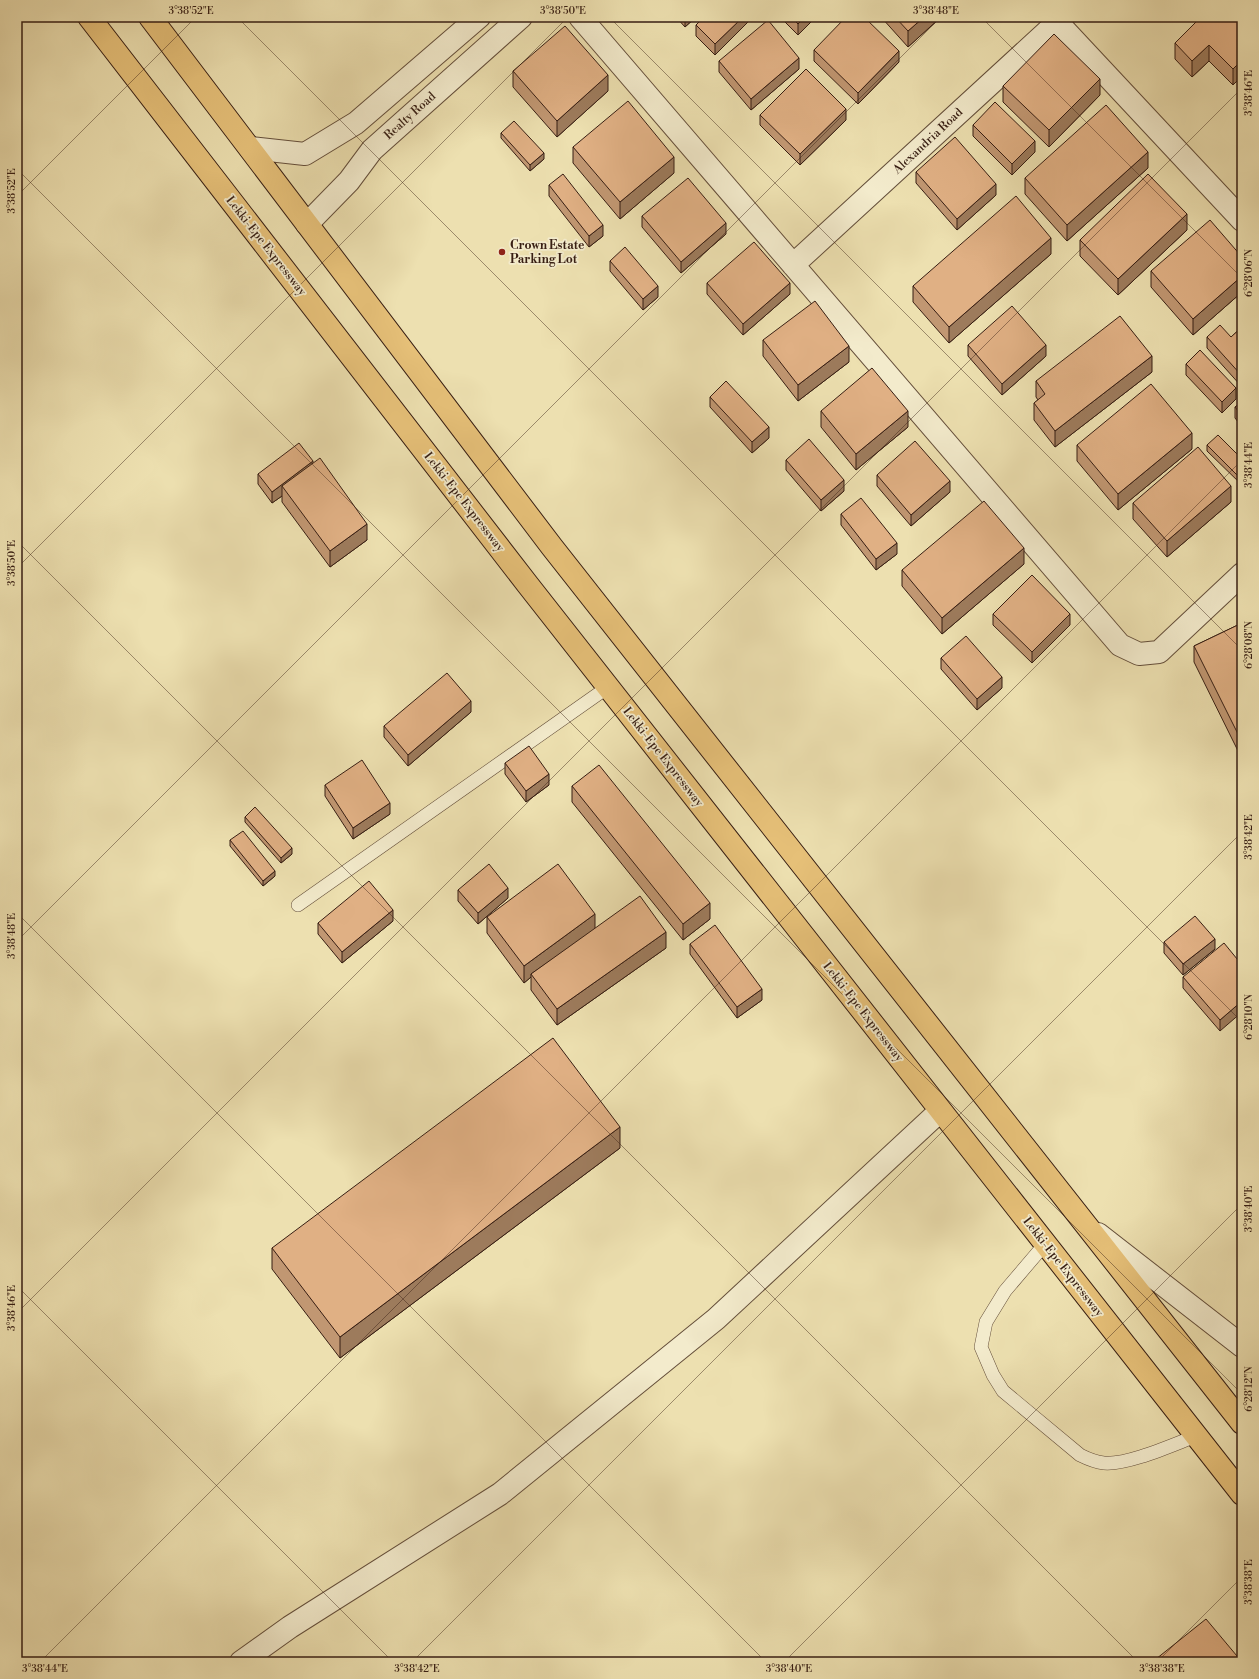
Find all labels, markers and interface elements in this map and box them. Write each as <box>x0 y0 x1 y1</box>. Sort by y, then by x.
text: 3°38'52"E <box>168 5 214 17</box>
text: 3°38'50"E <box>540 5 586 17</box>
text: 3°38'48"E <box>913 5 959 17</box>
text: 3°38'46"E <box>1243 70 1255 116</box>
street label: Realty Road <box>381 89 439 143</box>
street label: Alexandria Road <box>889 105 966 178</box>
text: 3°38'52"E <box>6 168 18 214</box>
street label: Lekki-Epe Expressway <box>222 193 310 299</box>
place label: Crown Estate Parking Lot <box>510 238 585 267</box>
marker: Crown Estate Parking Lot <box>497 247 507 257</box>
text: 6°28'06"N <box>1243 249 1255 297</box>
text: 3°38'44"E <box>1243 442 1255 488</box>
street label: Lekki-Epe Expressway <box>420 449 508 555</box>
text: 3°38'50"E <box>6 540 18 586</box>
text: 6°28'08"N <box>1243 620 1255 669</box>
street label: Lekki-Epe Expressway <box>619 704 707 810</box>
text: 3°38'42"E <box>1243 814 1255 860</box>
text: 3°38'48"E <box>6 913 18 959</box>
street label: Lekki-Epe Expressway <box>819 959 907 1065</box>
text: 6°28'10"N <box>1243 994 1255 1040</box>
text: 3°38'40"E <box>1243 1186 1255 1232</box>
street label: Lekki-Epe Expressway <box>1019 1214 1107 1320</box>
text: 3°38'46"E <box>6 1285 18 1331</box>
text: 6°28'12"N <box>1243 1366 1255 1412</box>
text: 3°38'38"E <box>1243 1559 1255 1605</box>
text: 3°38'44"E <box>22 1663 68 1675</box>
text: 3°38'42"E <box>394 1663 440 1675</box>
text: 3°38'40"E <box>766 1663 812 1675</box>
text: 3°38'38"E <box>1139 1663 1185 1675</box>

